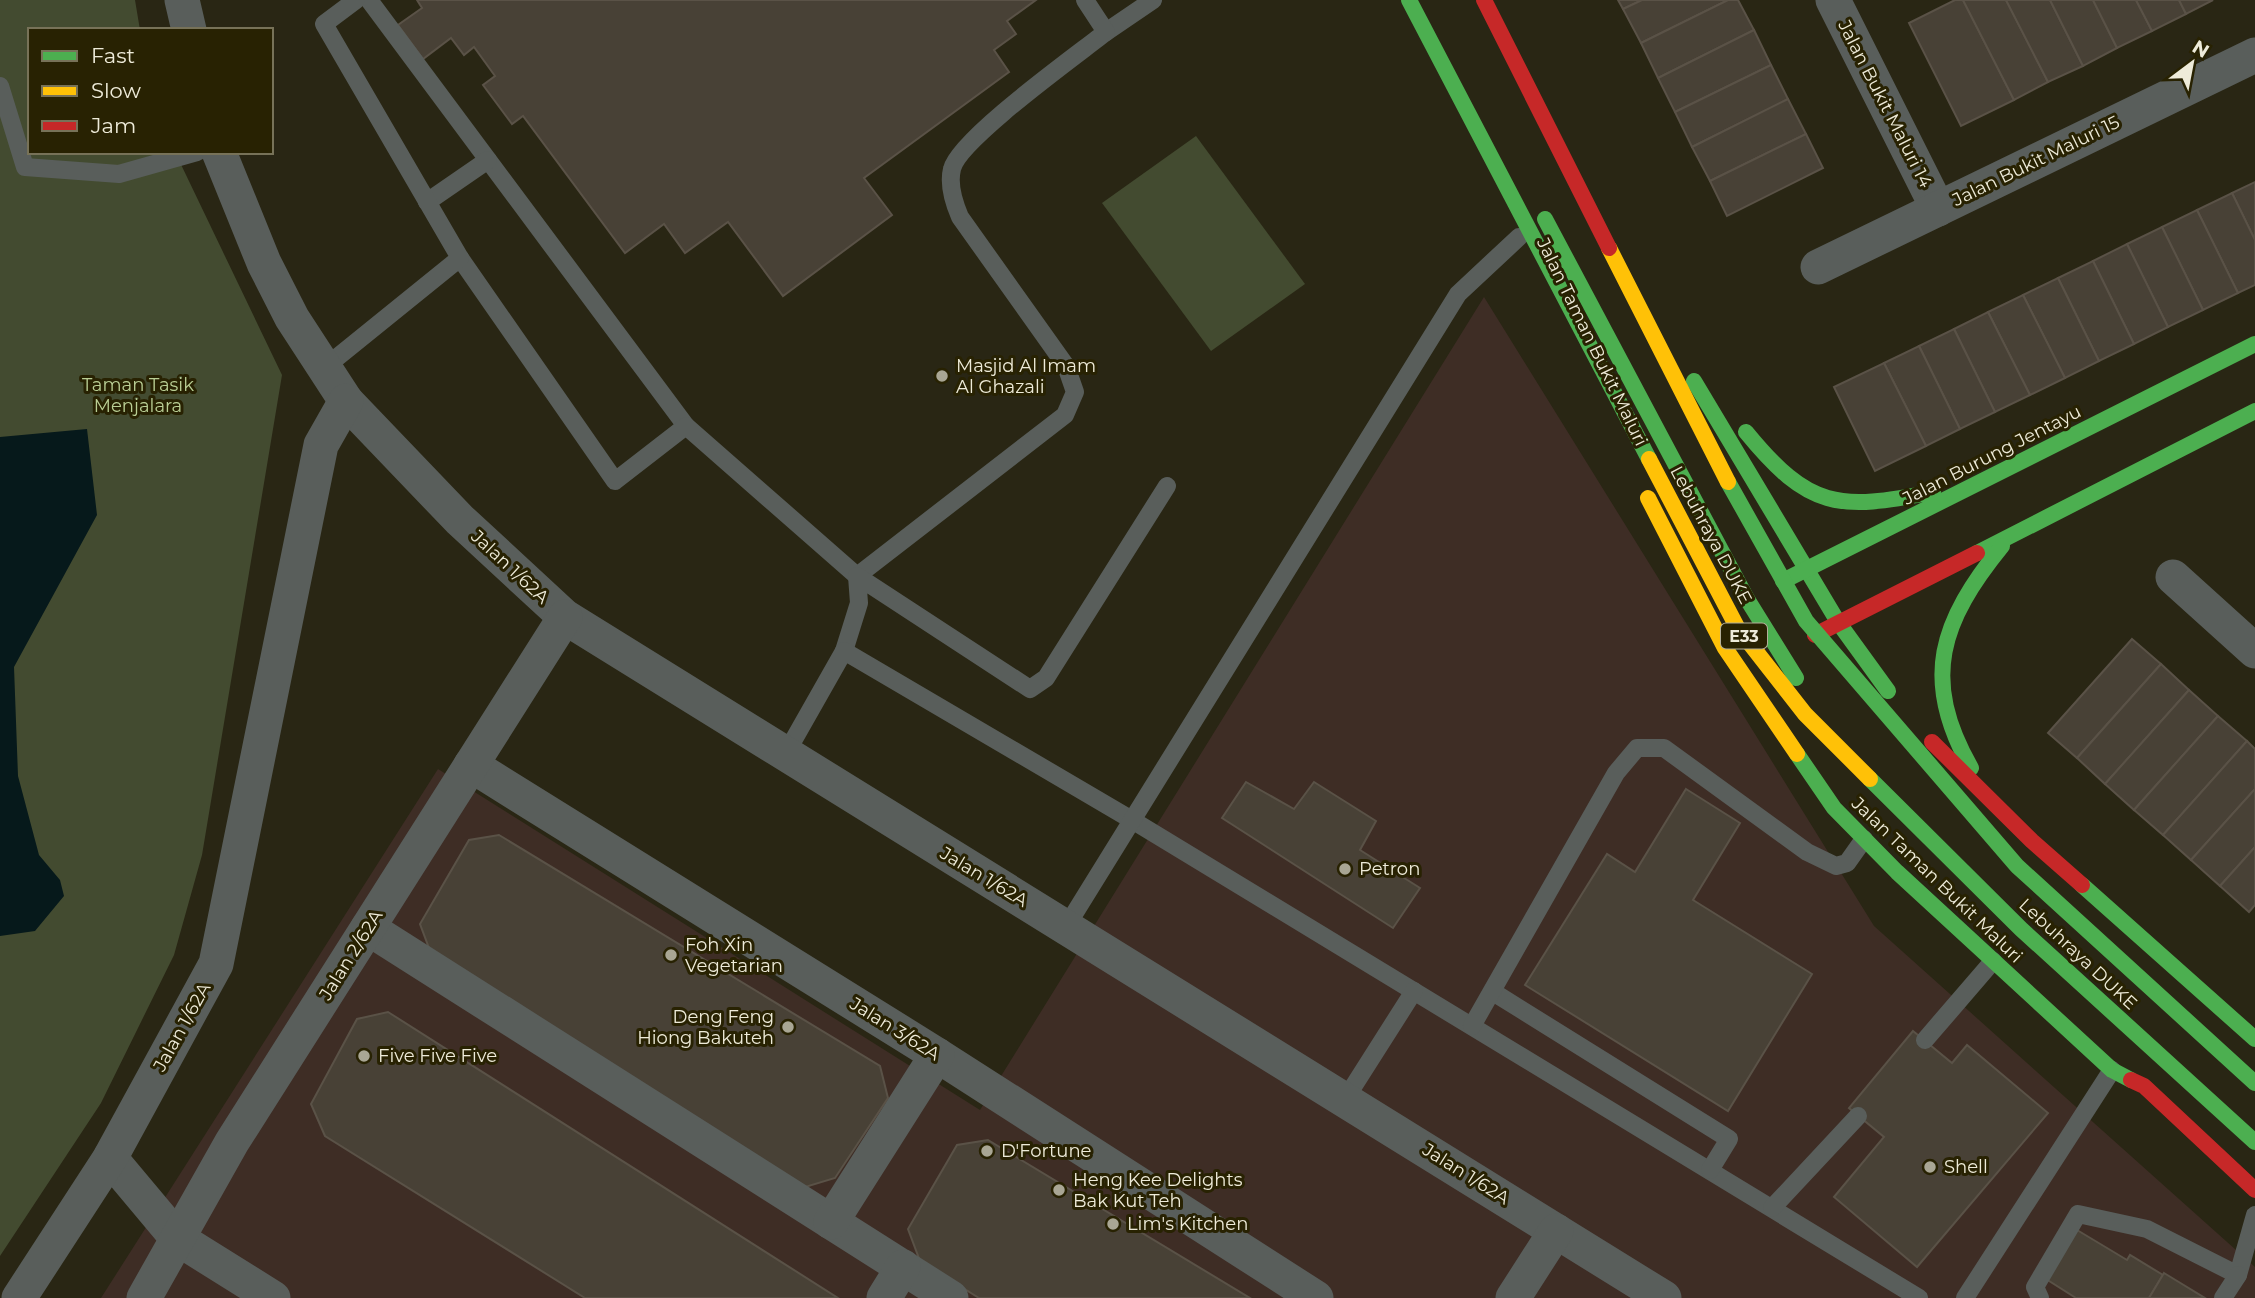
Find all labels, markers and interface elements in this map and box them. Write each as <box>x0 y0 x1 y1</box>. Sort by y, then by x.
street label: Jalan Bukit Maluri 14 <box>1833 16 1937 191</box>
legend <box>28 28 273 154</box>
north arrow <box>2157 28 2227 98</box>
text: N <box>2188 35 2213 63</box>
text: Fast <box>91 43 135 68</box>
text: Slow <box>91 78 141 103</box>
street label: Jalan Bukit Maluri 15 <box>1948 111 2123 211</box>
text: Jam <box>90 113 136 138</box>
street label: Jalan Taman Bukit Maluri <box>1532 233 1652 450</box>
place label: Masjid Al Imam Al Ghazali <box>956 355 1096 398</box>
marker: Masjid Al Imam Al Ghazali <box>934 368 950 384</box>
park label: Taman Tasik Menjalara <box>82 374 194 417</box>
street label: Jalan Burung Jentayu <box>1898 400 2085 510</box>
street label: Lebuhraya DUKE <box>1665 462 1757 608</box>
street label: Jalan 1/62A <box>466 525 553 609</box>
road number: E33 <box>1721 624 1767 649</box>
street label: Jalan Taman Bukit Maluri <box>1846 792 2027 967</box>
street label: Jalan 1/62A <box>935 842 1032 912</box>
place label: Petron <box>1359 858 1420 880</box>
marker: Petron <box>1337 861 1353 877</box>
street label: Lebuhraya DUKE <box>2014 894 2142 1014</box>
street label: Jalan 2/62A <box>314 906 387 1005</box>
place label: Foh Xin Vegetarian <box>685 934 783 977</box>
marker: Foh Xin Vegetarian <box>663 947 679 963</box>
street label: Jalan 1/62A <box>148 979 215 1076</box>
street label: Jalan 3/62A <box>845 992 944 1065</box>
place label: Deng Feng Hiong Bakuteh <box>637 1006 774 1049</box>
marker: Deng Feng Hiong Bakuteh <box>780 1019 796 1035</box>
place label: Five Five Five <box>378 1045 497 1067</box>
marker: Five Five Five <box>356 1048 372 1064</box>
street label: Jalan 1/62A <box>1418 1138 1514 1209</box>
place label: D'Fortune <box>1001 1140 1092 1162</box>
marker: D'Fortune <box>979 1143 995 1159</box>
place label: Shell <box>1944 1156 1988 1178</box>
marker: Shell <box>1922 1159 1938 1175</box>
place label: Heng Kee Delights Bak Kut Teh <box>1073 1169 1243 1212</box>
marker: Heng Kee Delights Bak Kut Teh <box>1051 1182 1067 1198</box>
place label: Lim's Kitchen <box>1127 1213 1248 1235</box>
marker: Lim's Kitchen <box>1105 1216 1121 1232</box>

